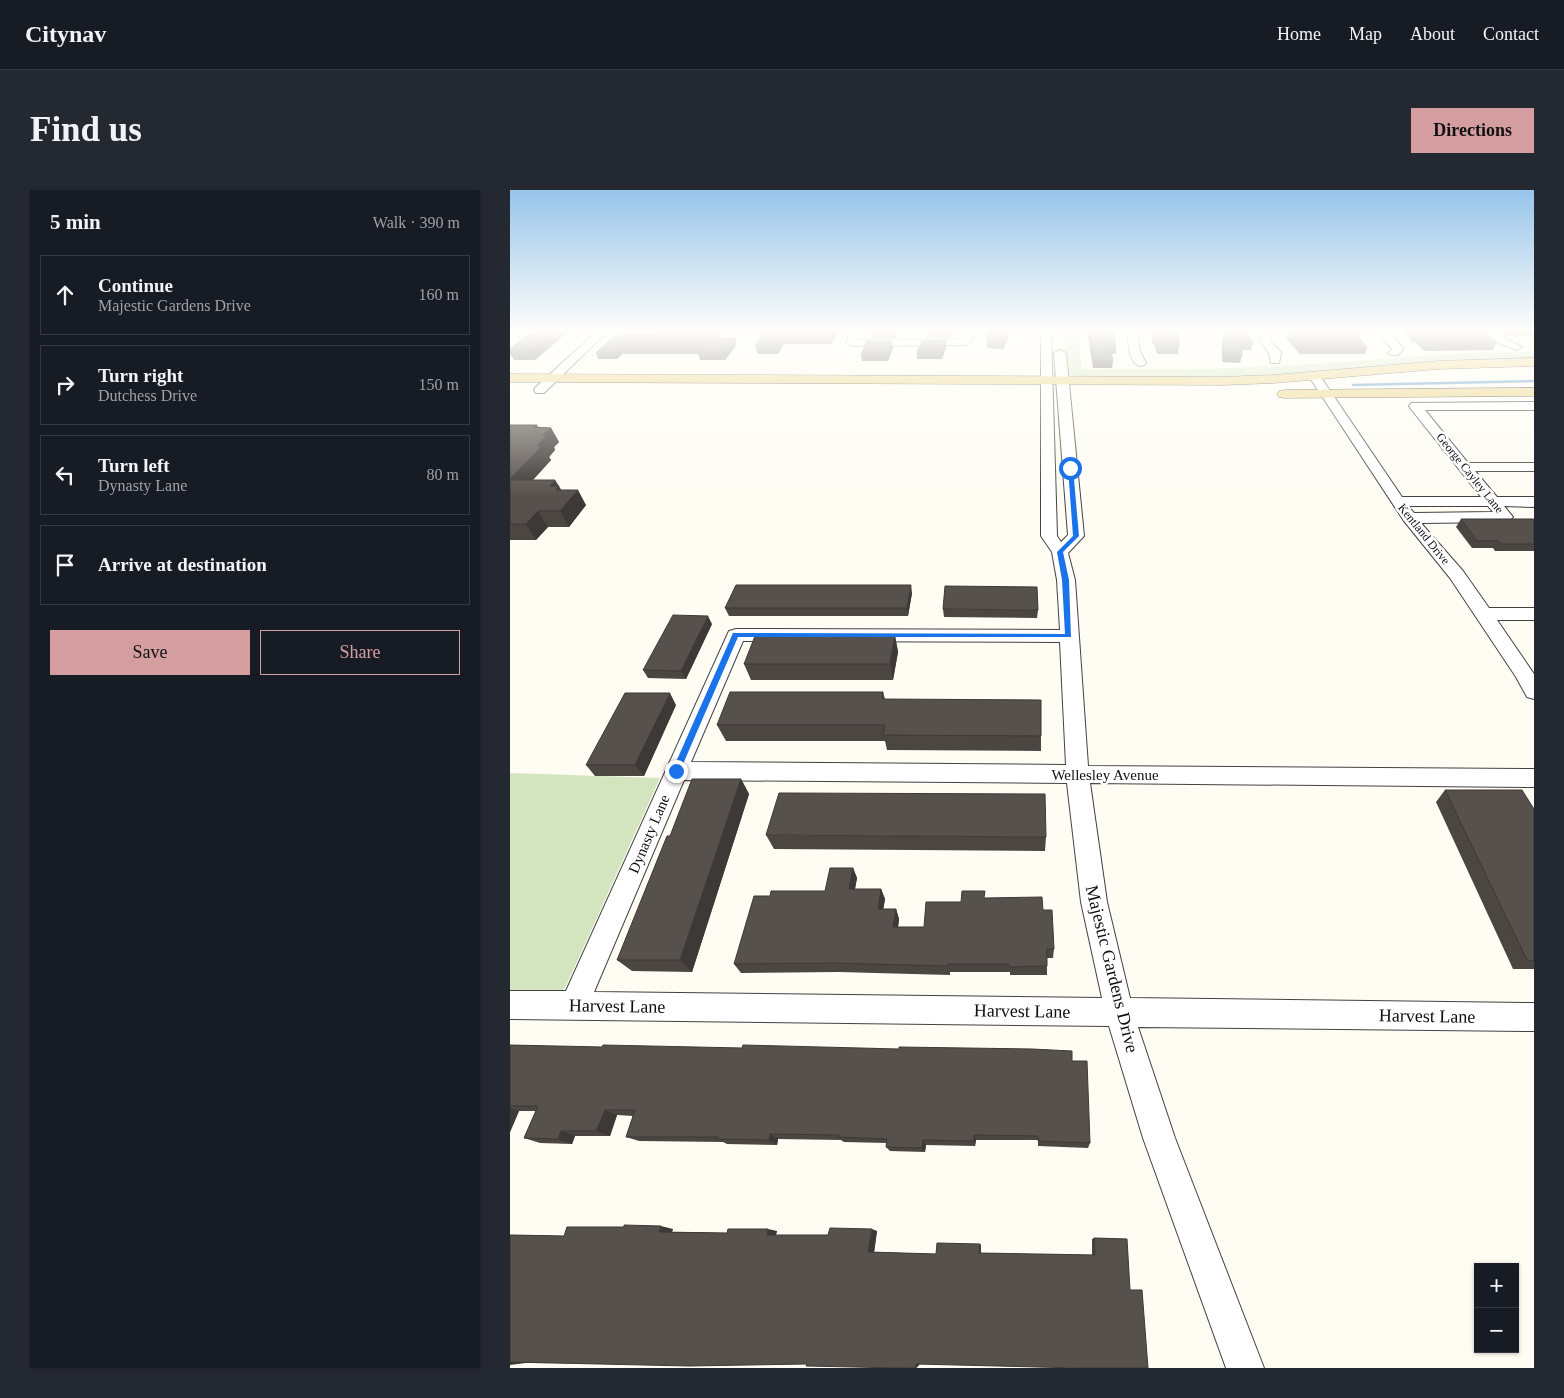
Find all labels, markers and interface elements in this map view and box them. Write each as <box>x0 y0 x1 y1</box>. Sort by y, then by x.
text: Citynav <box>25 21 106 47</box>
text: Home <box>1277 24 1321 44</box>
text: Map <box>1349 24 1382 44</box>
text: About <box>1410 24 1455 44</box>
text: Contact <box>1483 24 1539 44</box>
button: Directions <box>1411 108 1534 153</box>
text: Find us <box>30 110 142 149</box>
text: 5 min <box>50 210 101 234</box>
text: Walk · 390 m <box>373 214 460 231</box>
text: Continue <box>98 275 173 296</box>
icon: ahead <box>51 281 79 309</box>
text: 160 m <box>419 286 459 303</box>
text: Majestic Gardens Drive <box>98 297 251 314</box>
text: Turn right <box>98 365 183 386</box>
icon: right <box>51 371 79 399</box>
text: 150 m <box>419 376 459 393</box>
text: Dutchess Drive <box>98 387 197 404</box>
street label: George Cayley Lane <box>1433 430 1507 516</box>
text: Turn left <box>98 455 170 476</box>
route start <box>1059 457 1082 480</box>
icon: left <box>51 461 79 489</box>
text: 80 m <box>427 466 459 483</box>
text: Dynasty Lane <box>98 477 187 494</box>
street label: Kentland Drive <box>1395 501 1453 567</box>
icon: arrive <box>51 551 79 579</box>
text: Arrive at destination <box>98 554 267 575</box>
button: Save <box>50 630 250 675</box>
button: Share <box>260 630 460 675</box>
route end <box>665 760 688 783</box>
street label: Wellesley Avenue <box>1051 767 1159 783</box>
street label: Dynasty Lane <box>625 792 673 876</box>
street label: Majestic Gardens Drive <box>1081 883 1143 1055</box>
street label: Harvest Lane <box>569 995 665 1017</box>
street label: Harvest Lane <box>974 1000 1070 1022</box>
street label: Harvest Lane <box>1379 1005 1475 1027</box>
map controls <box>1474 1263 1519 1353</box>
button: + <box>1474 1263 1519 1308</box>
button: − <box>1474 1308 1519 1353</box>

